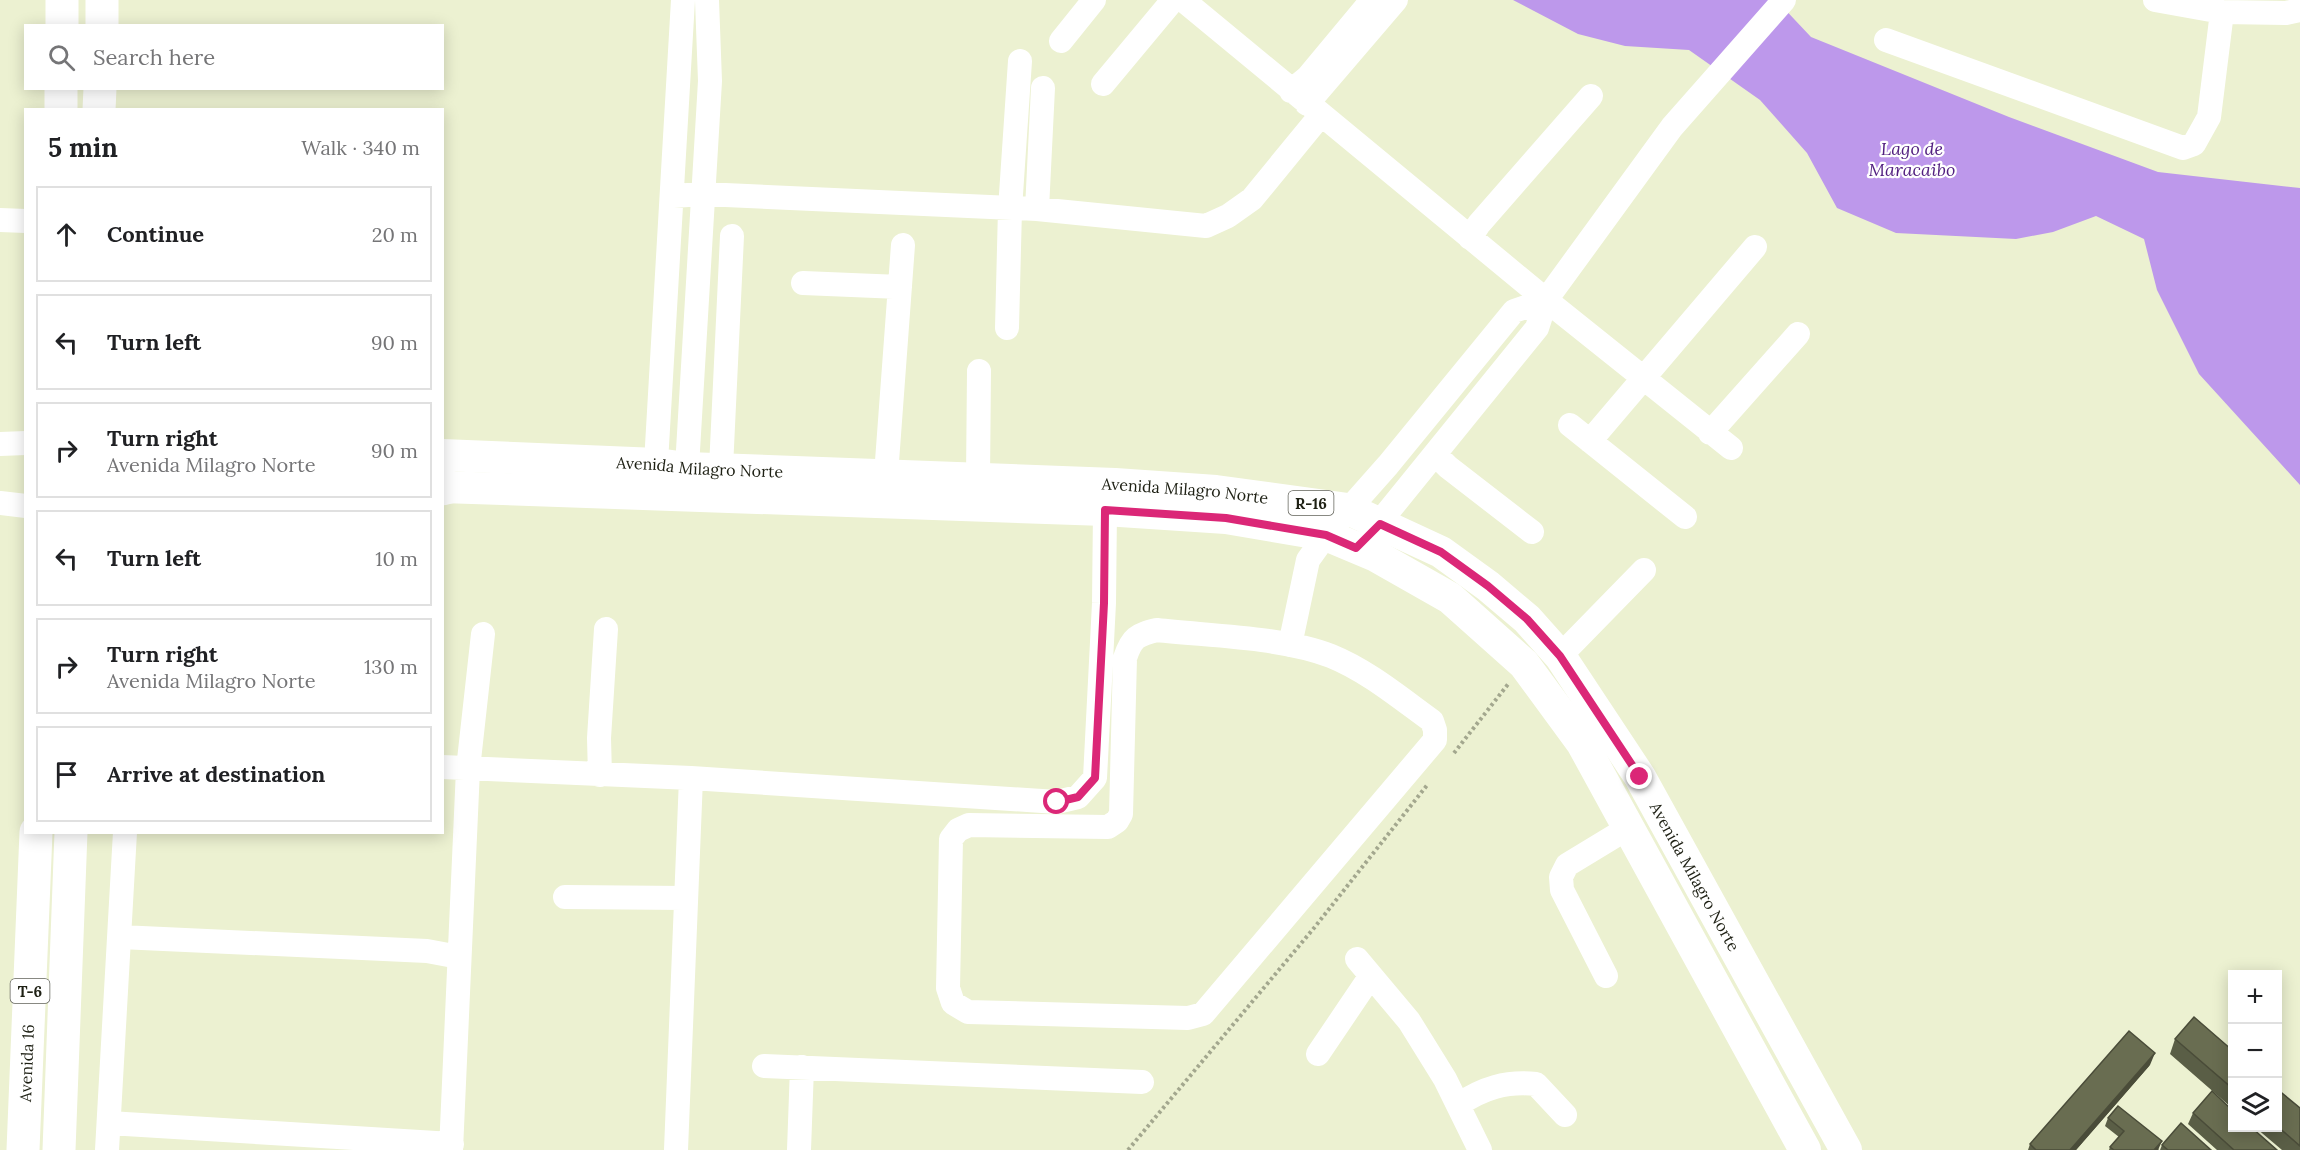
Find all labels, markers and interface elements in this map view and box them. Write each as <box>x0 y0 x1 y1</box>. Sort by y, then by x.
search box <box>24 24 444 90</box>
icon: search <box>45 41 78 74</box>
text: Search here <box>93 43 215 71</box>
text: 5 min <box>48 131 118 164</box>
text: Walk · 340 m <box>301 135 420 160</box>
water label: Lago de Maracaibo <box>1869 137 1955 181</box>
icon: ahead <box>50 218 83 251</box>
text: Continue <box>107 220 204 248</box>
text: 20 m <box>372 222 418 247</box>
icon: left <box>50 326 83 359</box>
text: Turn left <box>107 328 201 356</box>
text: 90 m <box>371 330 418 355</box>
text: Turn right <box>107 424 218 452</box>
icon: right <box>50 434 83 467</box>
text: 90 m <box>371 438 418 463</box>
text: Avenida Milagro Norte <box>107 452 316 477</box>
street label: Avenida Milagro Norte <box>615 452 784 482</box>
street label: Avenida Milagro Norte <box>1100 473 1270 508</box>
road number: R-16 <box>1288 491 1334 515</box>
icon: left <box>50 542 83 575</box>
text: Turn left <box>107 544 201 572</box>
text: 10 m <box>375 546 418 571</box>
text: Turn right <box>107 640 218 668</box>
icon: right <box>50 650 83 683</box>
text: 130 m <box>364 654 418 679</box>
text: Avenida Milagro Norte <box>107 668 316 693</box>
icon: arrive <box>50 758 83 791</box>
text: Arrive at destination <box>107 760 325 788</box>
route end <box>1626 763 1652 789</box>
route start <box>1043 788 1069 814</box>
street label: Avenida Milagro Norte <box>1645 798 1744 955</box>
map controls <box>2228 970 2282 1132</box>
button: + <box>2228 970 2282 1024</box>
road number: T-6 <box>10 979 50 1003</box>
street label: Avenida 16 <box>15 1024 38 1103</box>
button: − <box>2228 1024 2282 1078</box>
button: layers <box>2228 1078 2282 1132</box>

